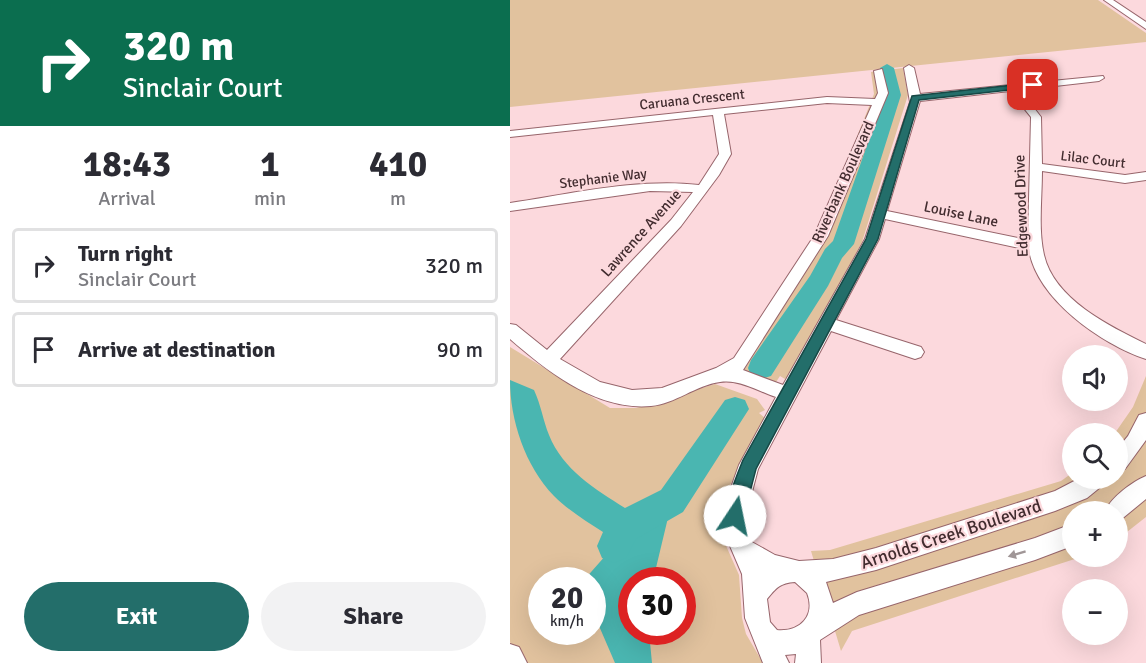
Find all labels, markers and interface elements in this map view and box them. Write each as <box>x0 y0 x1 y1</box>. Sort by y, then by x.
text: 320 m <box>123 21 234 72</box>
icon: right <box>24 24 102 102</box>
pin <box>1007 59 1058 110</box>
icon: arrive <box>1016 68 1049 101</box>
text: Sinclair Court <box>123 72 283 105</box>
street label: Caruana Crescent <box>639 86 746 113</box>
street label: Riverbank Boulevard <box>808 118 878 246</box>
text: 18:43 <box>83 142 171 187</box>
text: 1 <box>260 142 280 187</box>
text: 410 <box>369 142 427 187</box>
street label: Lilac Court <box>1059 147 1126 172</box>
street label: Edgewood Drive <box>1010 154 1032 258</box>
street label: Stephanie Way <box>558 165 648 192</box>
text: Arrival <box>98 186 156 211</box>
text: min <box>254 186 286 211</box>
text: m <box>390 186 406 211</box>
street label: Lawrence Avenue <box>597 186 685 280</box>
street label: Louise Lane <box>922 197 1000 231</box>
text: Turn right <box>78 240 173 267</box>
icon: right <box>27 249 60 282</box>
text: 320 m <box>425 252 483 279</box>
text: Sinclair Court <box>78 267 196 292</box>
icon: arrive <box>27 333 60 366</box>
text: Arrive at destination <box>78 336 275 363</box>
text: 90 m <box>437 336 483 363</box>
map controls <box>1062 345 1128 645</box>
button: sound <box>1062 345 1128 411</box>
button: search <box>1062 423 1128 489</box>
position arrow <box>703 484 767 548</box>
street label: Arnolds Creek Boulevard <box>858 494 1044 574</box>
button: + <box>1062 501 1128 567</box>
one-way arrow <box>1008 550 1026 559</box>
speed limit sign: 30 <box>618 567 696 645</box>
button: − <box>1062 579 1128 645</box>
text: 20 <box>551 580 583 617</box>
button: Exit <box>24 582 249 651</box>
button: Share <box>261 582 486 651</box>
text: km/h <box>550 612 584 630</box>

